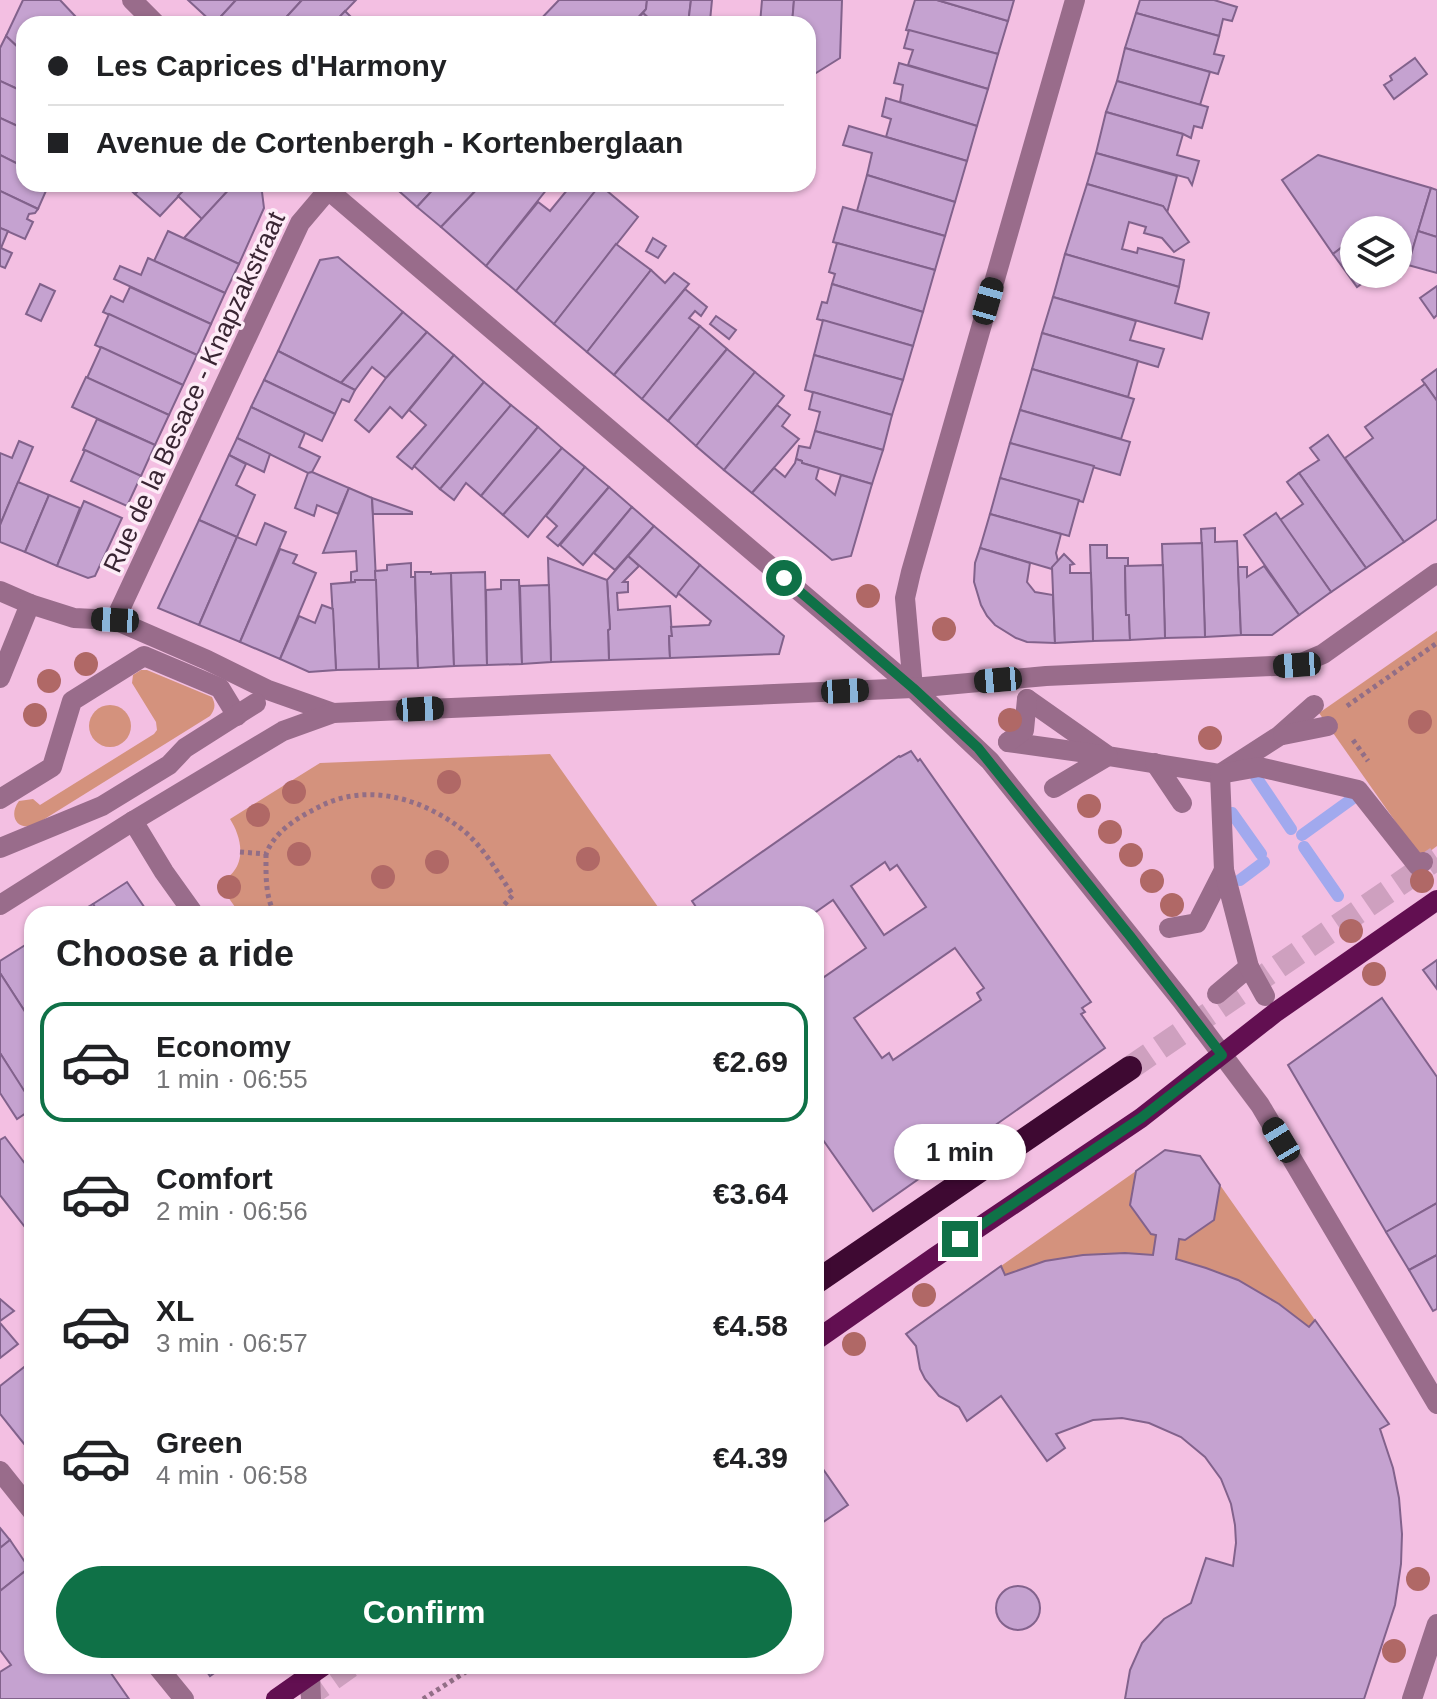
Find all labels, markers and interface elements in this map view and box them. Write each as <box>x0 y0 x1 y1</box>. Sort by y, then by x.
text: Les Caprices d'Harmony <box>96 49 447 82</box>
text: Avenue de Cortenbergh - Kortenberglaan <box>96 126 683 159</box>
street label: Rue de la Besace - Knapzakstraat <box>97 206 291 577</box>
map controls <box>1340 216 1412 288</box>
button: layers <box>1340 216 1412 288</box>
car <box>970 275 1006 327</box>
route start <box>766 560 802 596</box>
car <box>90 607 140 633</box>
car <box>1272 651 1322 679</box>
car <box>973 666 1023 694</box>
car <box>820 678 870 704</box>
car <box>395 696 445 722</box>
text: Choose a ride <box>56 933 294 974</box>
icon: car <box>60 1026 132 1098</box>
text: Economy <box>156 1030 291 1063</box>
text: €2.69 <box>713 1045 788 1078</box>
text: 1 min · 06:55 <box>156 1064 308 1094</box>
car <box>1258 1113 1304 1167</box>
callout: 1 min <box>894 1123 1026 1179</box>
text: 1 min <box>926 1137 994 1167</box>
icon: car <box>60 1158 132 1230</box>
text: Comfort <box>156 1162 273 1195</box>
text: €3.64 <box>713 1177 788 1210</box>
text: 2 min · 06:56 <box>156 1196 308 1226</box>
route end <box>942 1221 978 1257</box>
icon: car <box>60 1290 132 1362</box>
text: XL <box>156 1294 194 1327</box>
text: €4.58 <box>713 1309 788 1342</box>
text: 3 min · 06:57 <box>156 1328 308 1358</box>
icon: car <box>60 1422 132 1494</box>
text: Green <box>156 1426 243 1459</box>
text: €4.39 <box>713 1441 788 1474</box>
text: 4 min · 06:58 <box>156 1460 308 1490</box>
button: Confirm <box>56 1566 792 1658</box>

